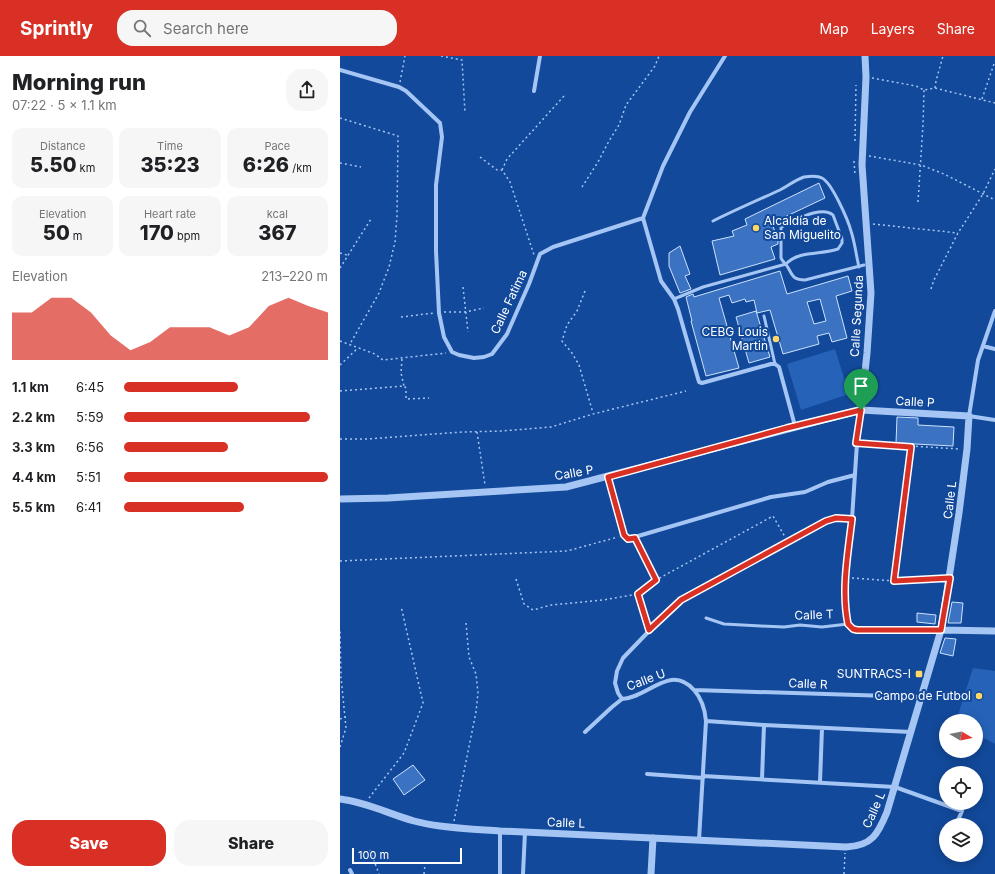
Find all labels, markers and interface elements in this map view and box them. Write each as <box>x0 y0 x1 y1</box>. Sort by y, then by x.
search box <box>117 10 397 46</box>
text: Sprintly <box>20 17 93 40</box>
icon: search <box>131 17 153 39</box>
text: Search here <box>163 19 249 38</box>
text: Map <box>820 20 849 37</box>
text: Layers <box>871 20 915 37</box>
text: Share <box>937 20 975 37</box>
text: Morning run <box>12 69 146 95</box>
button: share <box>286 69 328 111</box>
text: 07:22 · 5 × 1.1 km <box>12 97 117 113</box>
text: Distance <box>40 139 85 153</box>
text: Time <box>157 139 183 153</box>
text: Pace <box>264 139 290 153</box>
text: 5.50 <box>30 153 77 177</box>
text: 35:23 <box>140 153 200 177</box>
text: 6:26 <box>243 153 289 177</box>
text: km <box>77 161 95 175</box>
text: /km <box>289 161 312 175</box>
text: Elevation <box>39 207 86 221</box>
text: Heart rate <box>144 207 196 221</box>
text: kcal <box>267 207 288 221</box>
place label: Alcaldía de San Miguelito <box>764 213 841 242</box>
text: 50 <box>43 221 70 245</box>
text: 170 <box>140 221 174 245</box>
text: 367 <box>258 221 296 245</box>
marker: Alcaldía de San Miguelito <box>751 223 761 233</box>
text: m <box>70 229 82 243</box>
text: bpm <box>174 229 200 243</box>
street label: Calle Fatima <box>487 267 530 336</box>
text: Elevation <box>12 268 68 284</box>
text: 213–220 m <box>261 268 328 284</box>
street label: Calle Segunda <box>847 275 866 357</box>
place label: CEBG Louis Martin <box>702 324 768 353</box>
marker: CEBG Louis Martin <box>771 334 781 344</box>
pin <box>844 369 878 410</box>
icon: arrive <box>850 375 872 397</box>
text: 1.1 km <box>12 379 49 395</box>
text: 6:45 <box>76 379 104 395</box>
street label: Calle P <box>895 393 935 410</box>
text: 2.2 km <box>12 409 55 425</box>
text: 5:59 <box>76 409 104 425</box>
text: 3.3 km <box>12 439 55 455</box>
text: 6:56 <box>76 439 104 455</box>
street label: Calle P <box>553 462 595 483</box>
text: 4.4 km <box>12 469 56 485</box>
text: 5:51 <box>76 469 101 485</box>
street label: Calle L <box>940 480 959 520</box>
text: 5.5 km <box>12 499 55 515</box>
text: 6:41 <box>76 499 101 515</box>
street label: Calle T <box>794 606 834 623</box>
street label: Calle U <box>624 665 667 694</box>
place label: SUNTRACS-I <box>837 666 911 681</box>
marker: SUNTRACS-I <box>914 669 924 679</box>
street label: Calle R <box>788 675 828 692</box>
place label: Campo de Futbol <box>874 688 971 703</box>
marker: Campo de Futbol <box>974 691 984 701</box>
north arrow <box>939 714 983 758</box>
map controls <box>939 714 983 862</box>
button: locate <box>939 766 983 810</box>
street label: Calle L <box>859 789 888 830</box>
street label: Calle L <box>547 814 586 831</box>
button: layers <box>939 818 983 862</box>
button: Save <box>12 820 166 866</box>
button: Share <box>174 820 328 866</box>
scale bar <box>352 846 462 865</box>
text: 100 m <box>358 848 389 862</box>

